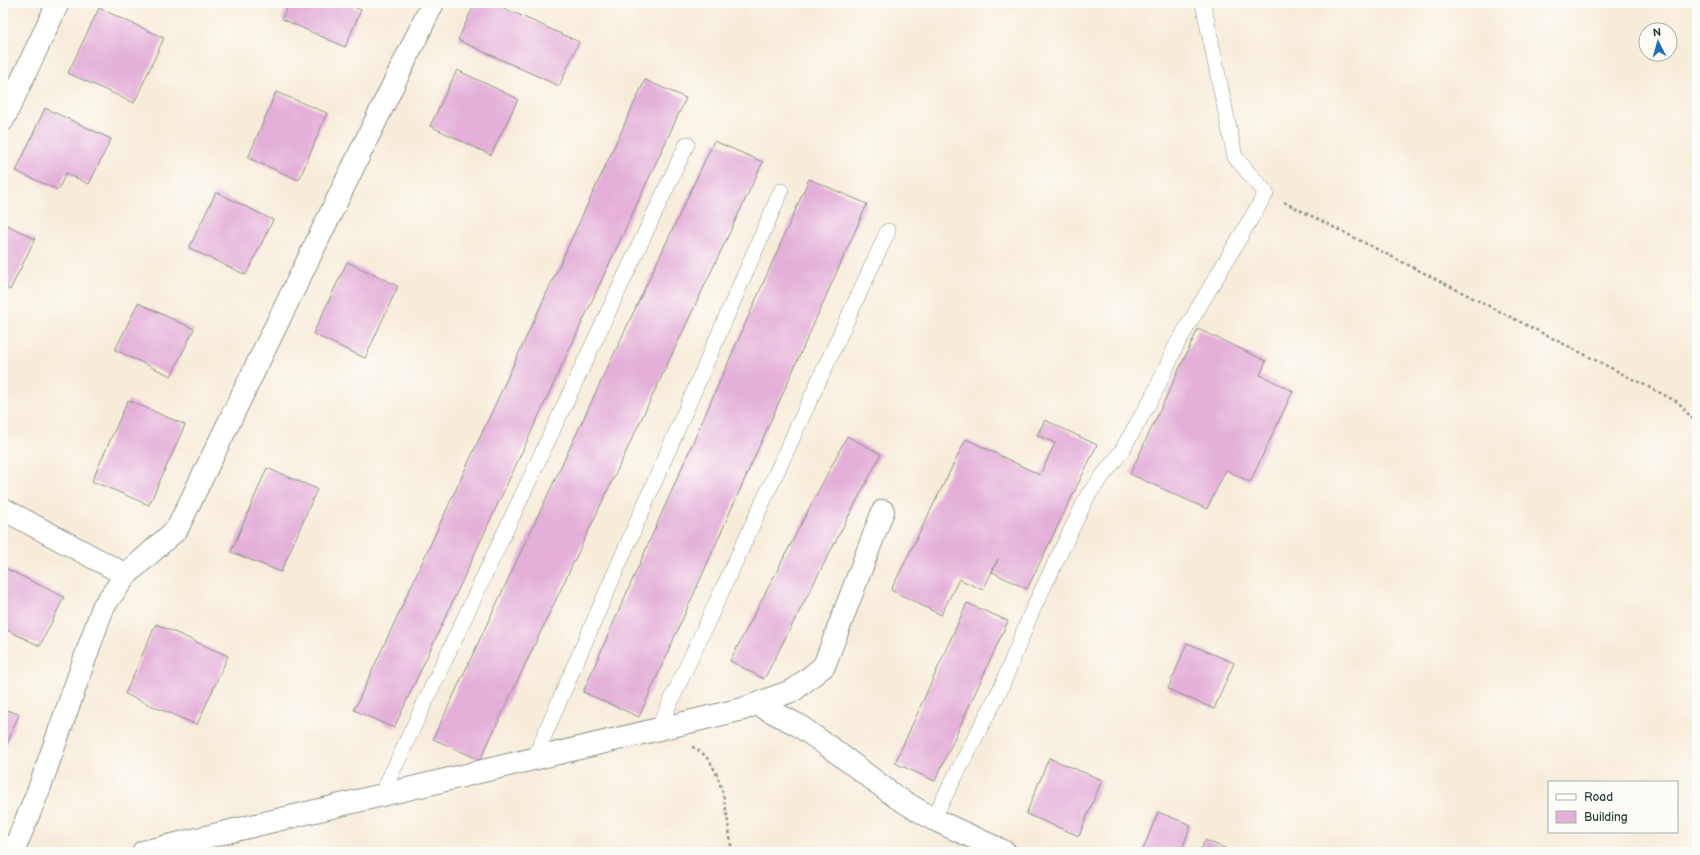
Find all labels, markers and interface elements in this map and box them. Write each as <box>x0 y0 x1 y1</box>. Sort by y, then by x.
north arrow <box>1638 22 1678 62</box>
text: N <box>1652 26 1662 39</box>
legend <box>1548 781 1678 833</box>
text: Road <box>1584 790 1613 805</box>
text: Building <box>1584 810 1628 825</box>

